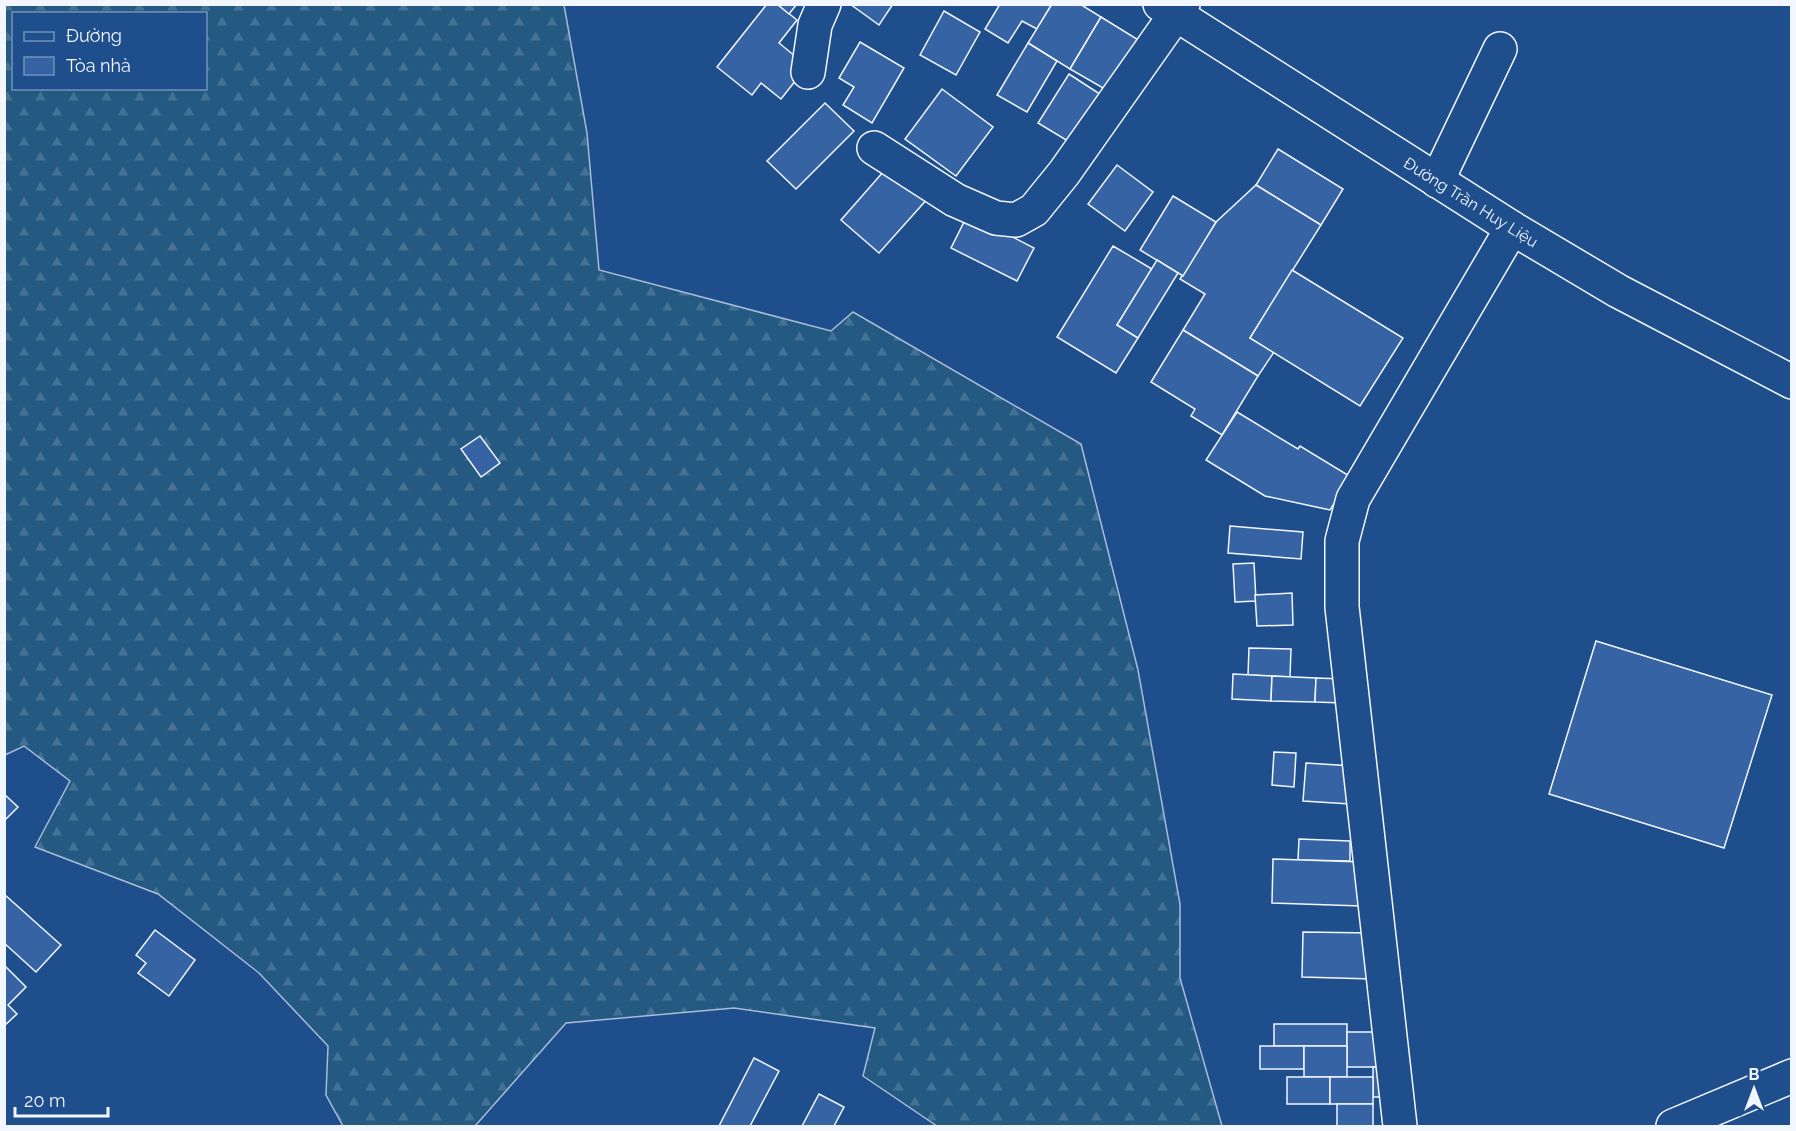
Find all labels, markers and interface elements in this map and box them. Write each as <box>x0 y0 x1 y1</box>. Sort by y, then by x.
legend <box>12 12 207 90</box>
text: Đường <box>66 25 122 46</box>
text: Tòa nhà <box>66 55 131 76</box>
street label: Đường Trần Huy Liệu <box>1400 153 1541 251</box>
north arrow <box>1724 1059 1784 1119</box>
text: B <box>1749 1065 1760 1084</box>
scale bar <box>15 1080 108 1118</box>
text: 20 m <box>24 1090 66 1111</box>

